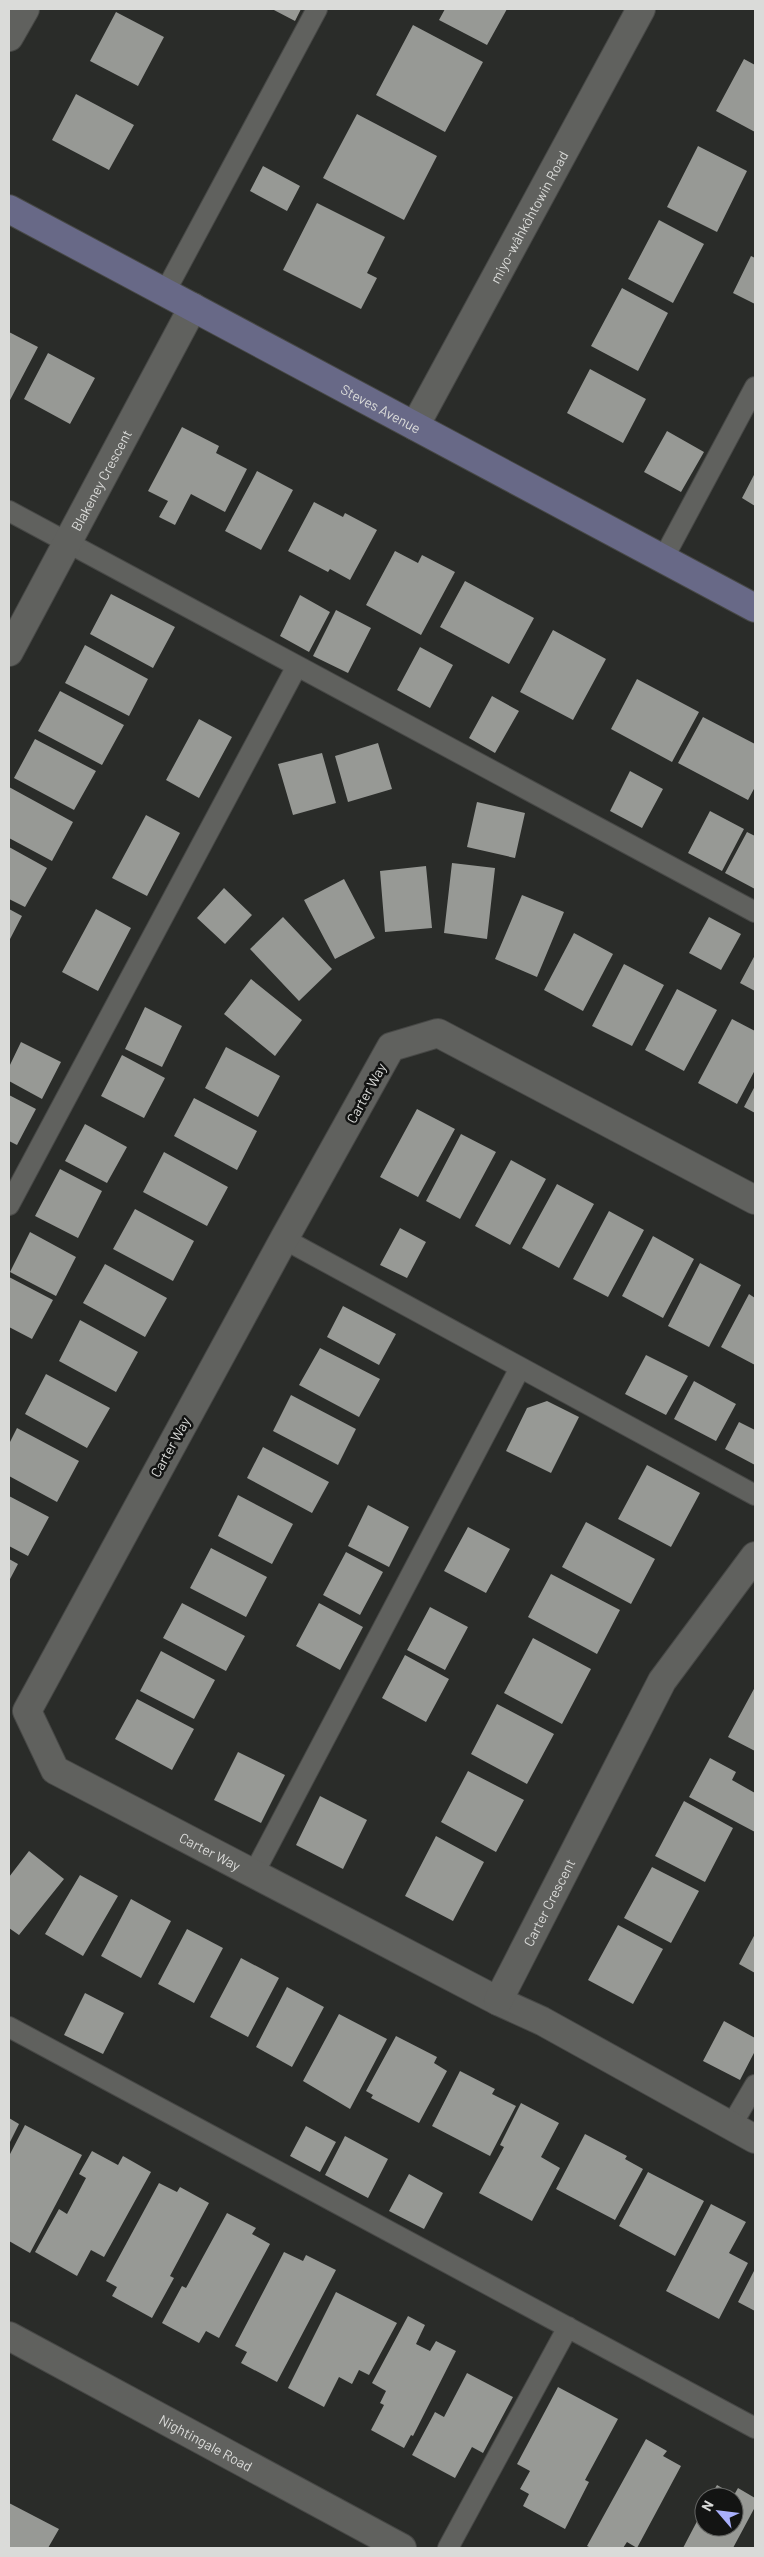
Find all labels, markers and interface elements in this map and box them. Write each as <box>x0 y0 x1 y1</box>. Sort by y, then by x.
street label: miyo-wâhkôhtowin Road <box>486 148 571 286</box>
street label: Steves Avenue <box>338 380 424 436</box>
street label: Blakeney Crescent <box>67 426 135 534</box>
street label: Carter Way <box>343 1059 390 1126</box>
street label: Carter Way <box>147 1413 194 1480</box>
street label: Carter Way <box>177 1828 244 1874</box>
street label: Carter Crescent <box>519 1856 578 1949</box>
street label: Nightingale Road <box>157 2410 256 2474</box>
north arrow <box>694 2487 744 2537</box>
text: N <box>697 2498 717 2514</box>

